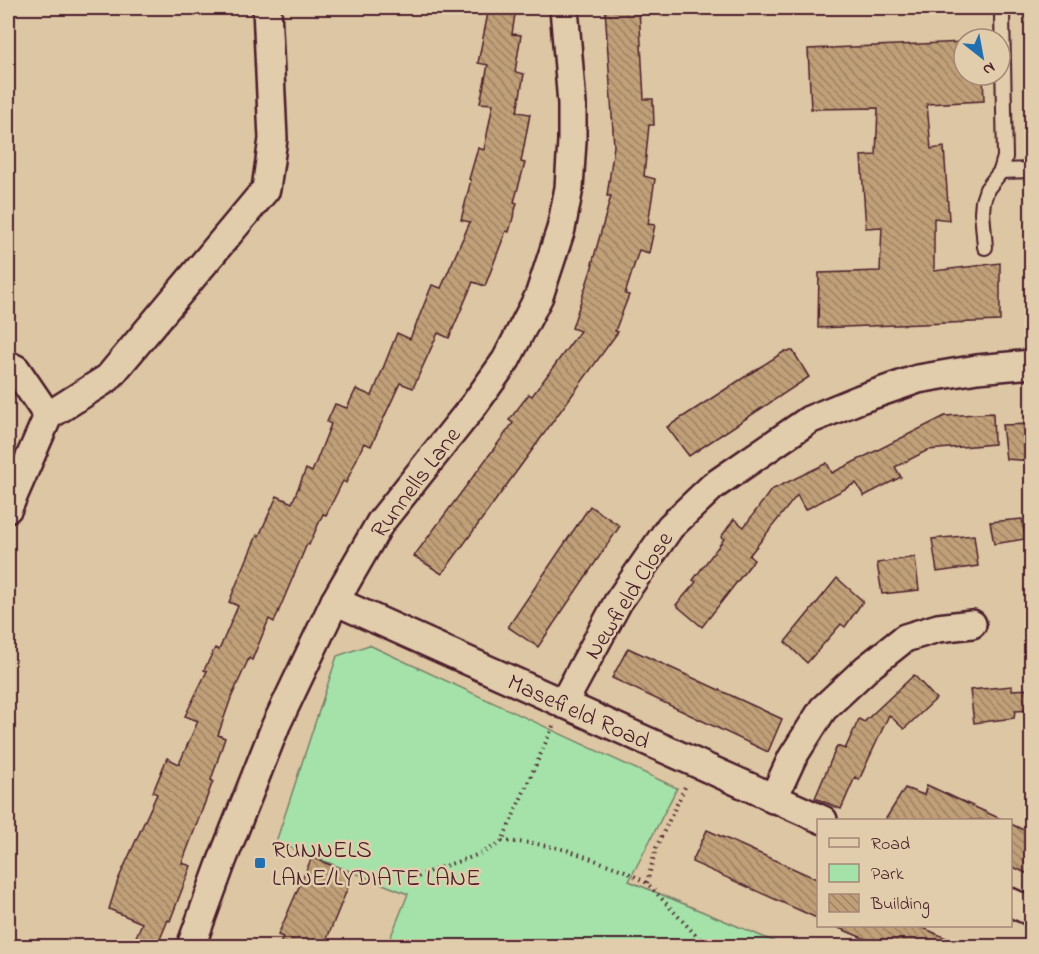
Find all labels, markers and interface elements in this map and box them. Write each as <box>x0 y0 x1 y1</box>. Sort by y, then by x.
north arrow <box>952 27 1012 87</box>
text: N <box>978 55 1000 81</box>
street label: Runnells Lane <box>363 420 471 547</box>
street label: Newfield Close <box>577 525 684 667</box>
street label: Masefield Road <box>501 666 655 760</box>
legend <box>817 819 1012 927</box>
text: Road <box>871 832 910 858</box>
place label: RUNNELS LANE/LYDIATE LANE <box>272 834 481 897</box>
marker: RUNNELS LANE/LYDIATE LANE <box>253 856 267 870</box>
text: Park <box>871 862 904 888</box>
text: Building <box>870 892 930 919</box>

